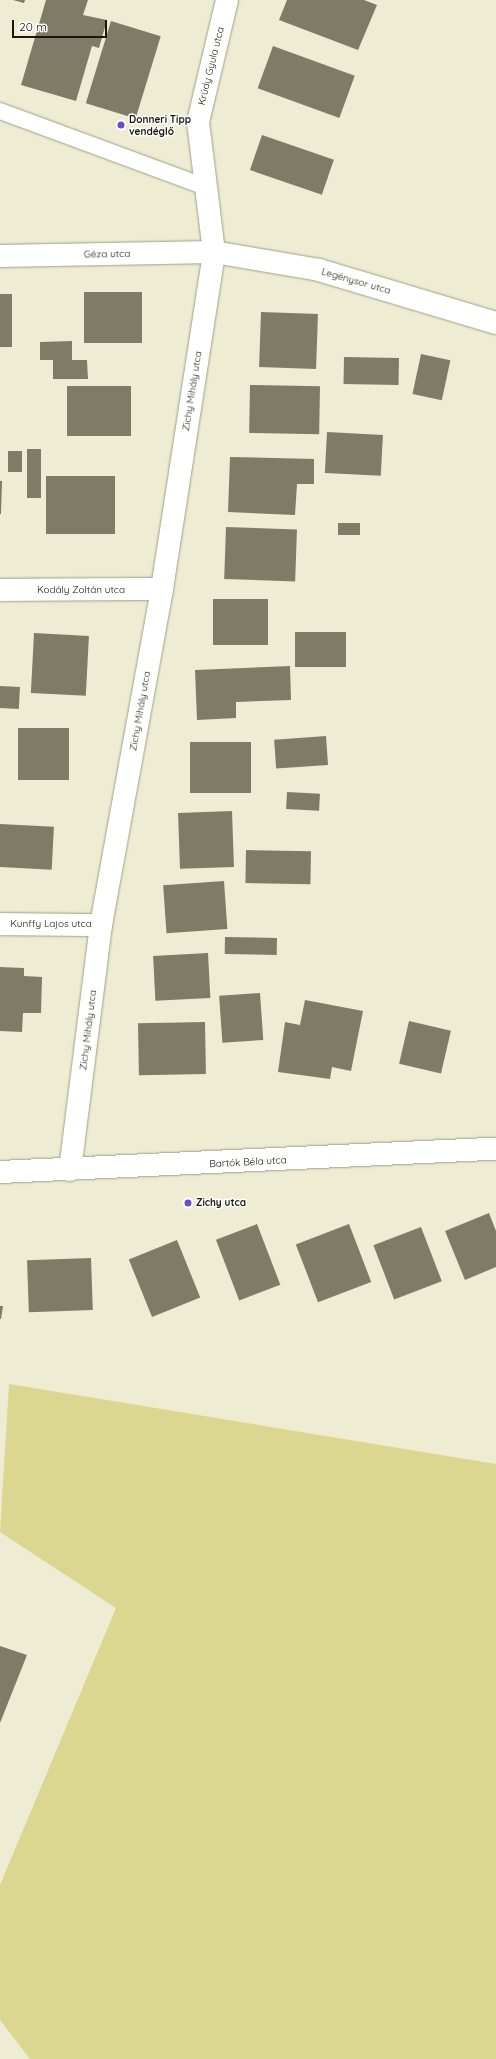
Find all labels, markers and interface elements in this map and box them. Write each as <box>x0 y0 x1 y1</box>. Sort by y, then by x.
scale bar <box>14 12 109 38</box>
text: 20 m <box>19 19 47 34</box>
street label: Krúdy Gyula utca <box>195 26 227 106</box>
place label: Donneri Tipp vendéglő <box>129 113 191 136</box>
marker: Donneri Tipp vendéglő <box>116 120 126 130</box>
street label: Géza utca <box>84 248 130 260</box>
street label: Legénysor utca <box>320 265 392 297</box>
street label: Zichy Mihály utca <box>180 350 204 432</box>
street label: Kodály Zoltán utca <box>37 584 125 596</box>
street label: Zichy Mihály utca <box>127 670 153 752</box>
street label: Kunffy Lajos utca <box>10 918 92 930</box>
street label: Zichy Mihály utca <box>77 989 99 1071</box>
street label: Bartók Béla utca <box>209 1154 287 1170</box>
place label: Zichy utca <box>196 1197 246 1209</box>
marker: Zichy utca <box>183 1198 193 1208</box>

